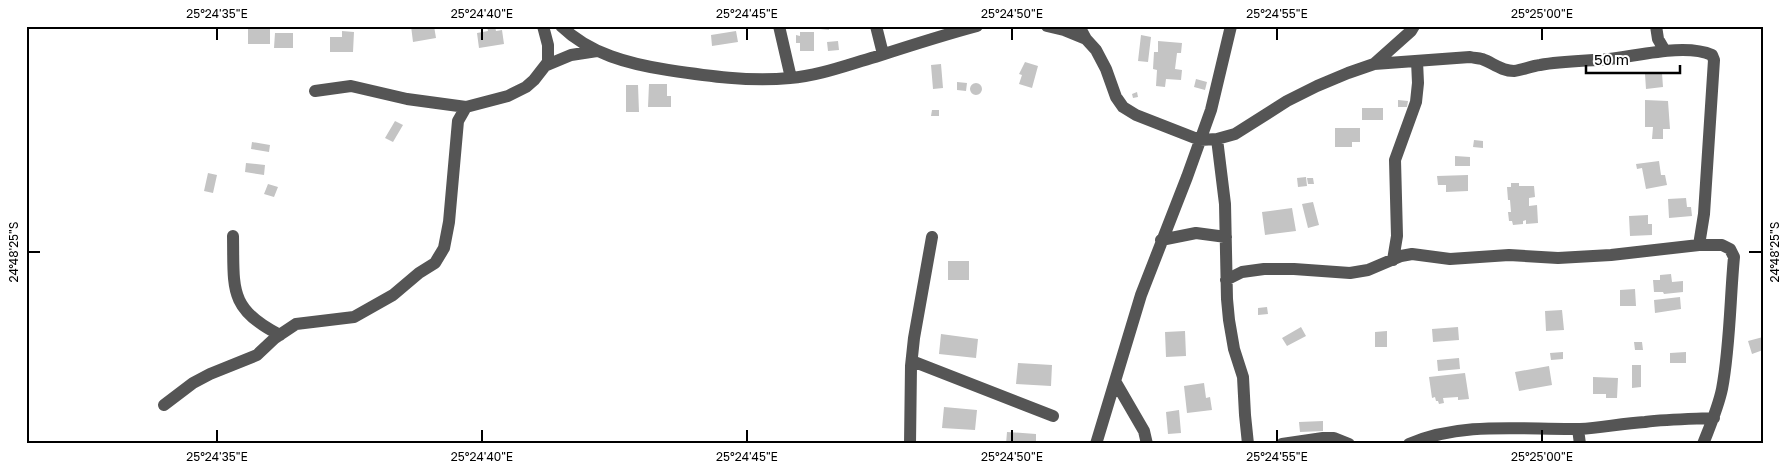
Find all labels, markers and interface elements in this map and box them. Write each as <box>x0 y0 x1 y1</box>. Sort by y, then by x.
text: 25°24'35"E <box>186 6 248 21</box>
text: 25°24'40"E <box>451 6 513 21</box>
text: 25°24'45"E <box>716 6 778 21</box>
text: 25°24'50"E <box>981 6 1043 21</box>
text: 25°24'55"E <box>1246 6 1308 21</box>
text: 25°25'00"E <box>1511 6 1573 21</box>
scale bar <box>1586 42 1680 74</box>
text: 50 m <box>1594 50 1629 68</box>
text: 24°48'25"S <box>6 221 21 282</box>
text: 24°48'25"S <box>1767 221 1782 282</box>
text: 25°24'35"E <box>186 449 248 464</box>
text: 25°24'40"E <box>451 449 513 464</box>
text: 25°24'45"E <box>716 449 778 464</box>
text: 25°24'50"E <box>981 449 1043 464</box>
text: 25°24'55"E <box>1246 449 1308 464</box>
text: 25°25'00"E <box>1511 449 1573 464</box>

